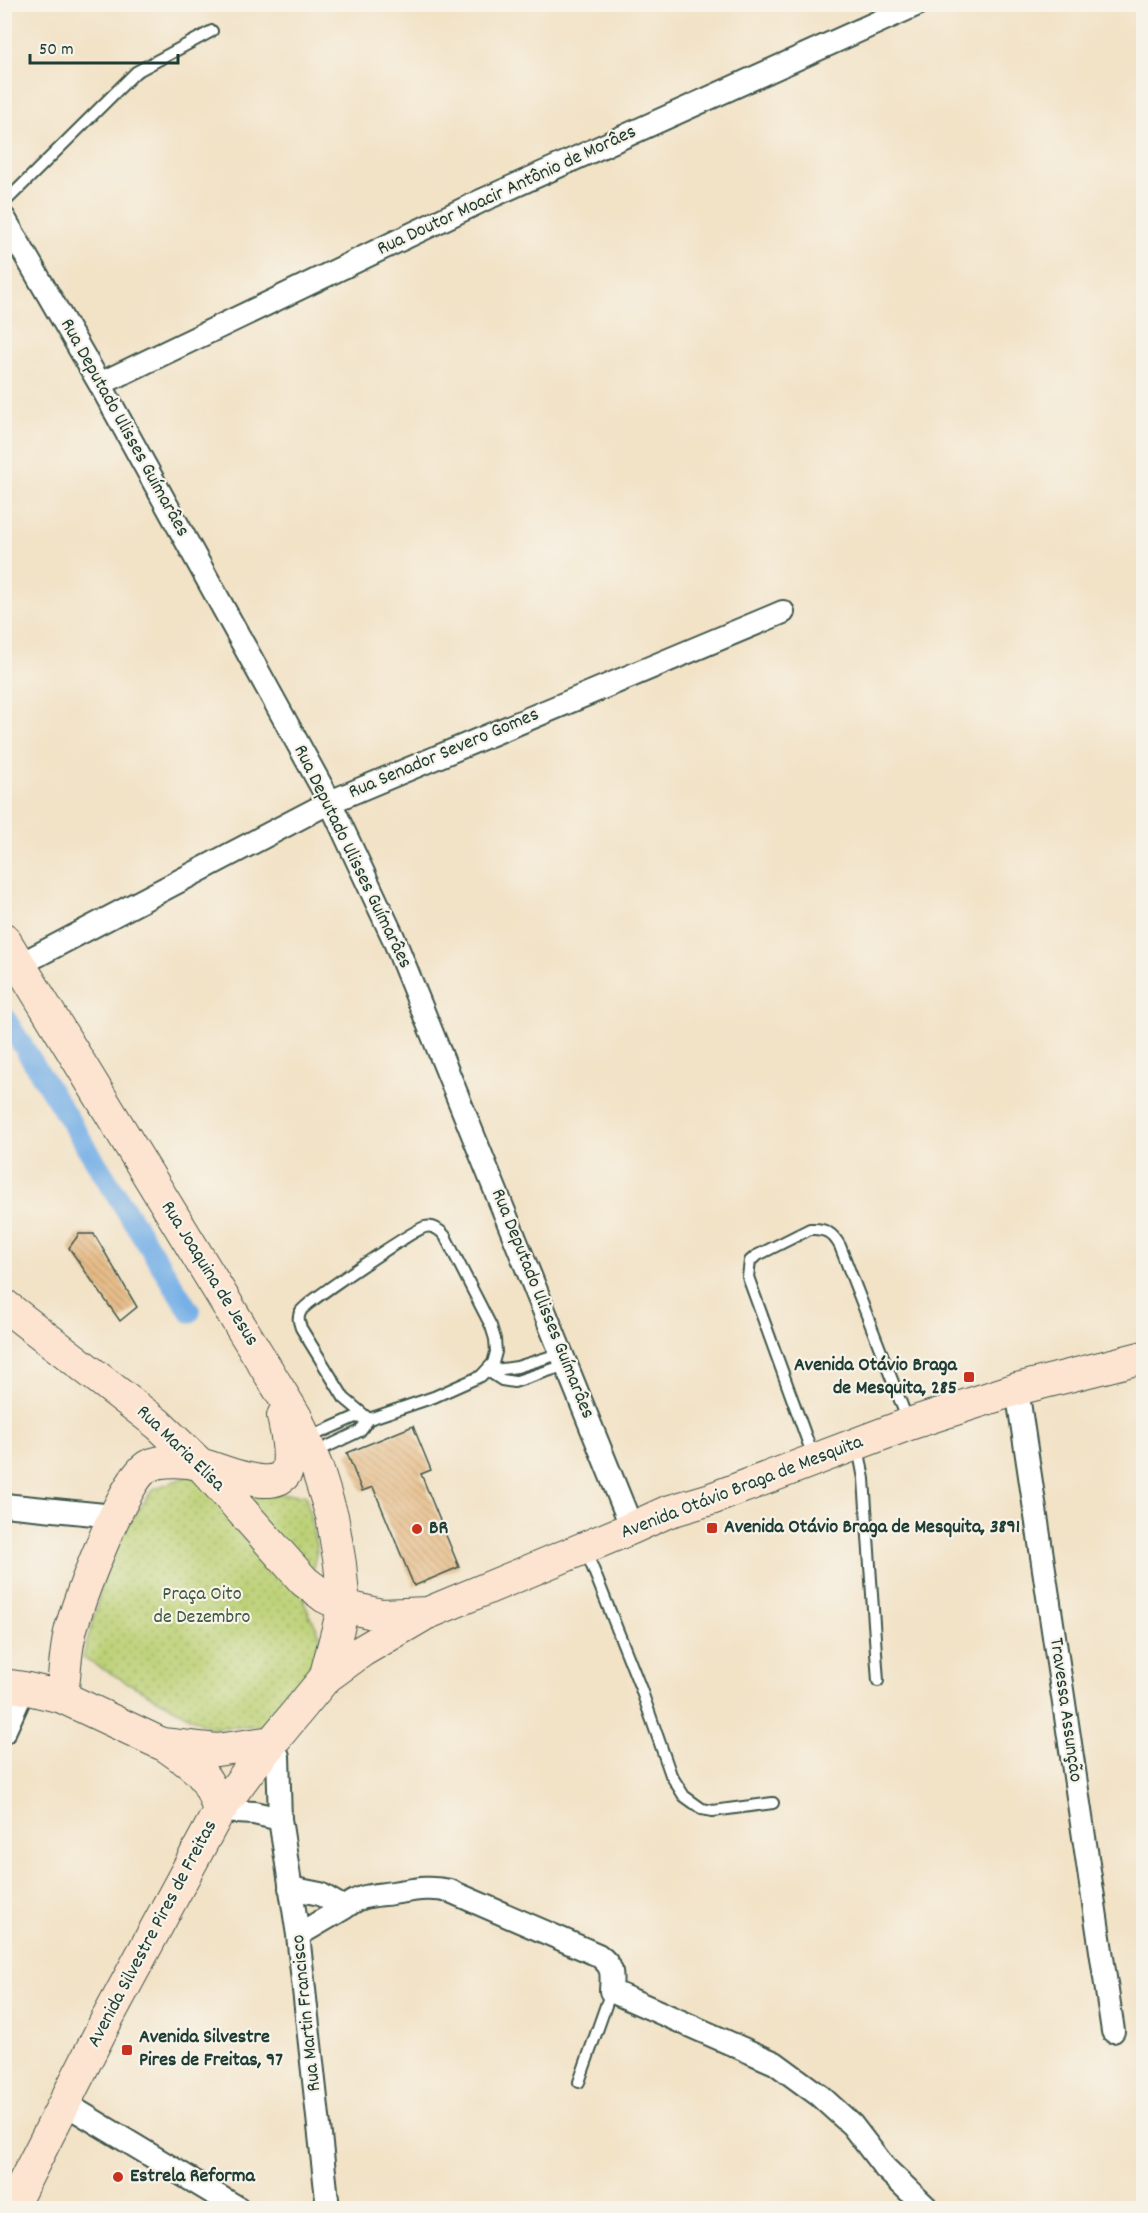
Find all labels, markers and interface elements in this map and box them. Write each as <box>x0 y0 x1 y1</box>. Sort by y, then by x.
scale bar <box>30 27 178 65</box>
text: 50 m <box>39 38 74 63</box>
street label: Rua Doutor Moacir Antônio de Morâes <box>373 119 641 263</box>
street label: Rua Deputado Ulisses Guímarâes <box>52 314 196 542</box>
street label: Rua Senador Severo Gomes <box>344 701 544 807</box>
street label: Rua Deputado Ulisses Guímarâes <box>286 740 418 974</box>
street label: Rua Deputado Ulisses Guímarâes <box>483 1185 601 1423</box>
street label: Rua Joaquina de Jesus <box>153 1196 265 1352</box>
place label: Avenida Otávio Braga de Mesquita, 285 <box>794 1352 958 1403</box>
marker: Avenida Otávio Braga de Mesquita, 285 <box>962 1370 976 1384</box>
street label: Rua Maria Elisa <box>129 1399 231 1499</box>
street label: Avenida Otávio Braga de Mesquita <box>617 1429 868 1547</box>
place label: Avenida Otávio Braga de Mesquita, 3891 <box>724 1514 1020 1542</box>
place label: BR <box>429 1515 448 1543</box>
marker: Avenida Otávio Braga de Mesquita, 3891 <box>705 1521 719 1535</box>
marker: BR <box>410 1522 424 1536</box>
park label: Praça Oito de Dezembro <box>154 1581 251 1632</box>
street label: Travessa Assunção <box>1041 1636 1089 1784</box>
street label: Avenida Silvestre Pires de Freitas <box>81 1815 225 2053</box>
street label: Rua Martin Francisco <box>285 1933 329 2093</box>
place label: Avenida Silvestre Pires de Freitas, 97 <box>139 2024 283 2075</box>
marker: Avenida Silvestre Pires de Freitas, 97 <box>120 2043 134 2057</box>
place label: Estrela Reforma <box>130 2163 255 2191</box>
marker: Estrela Reforma <box>111 2170 125 2184</box>

